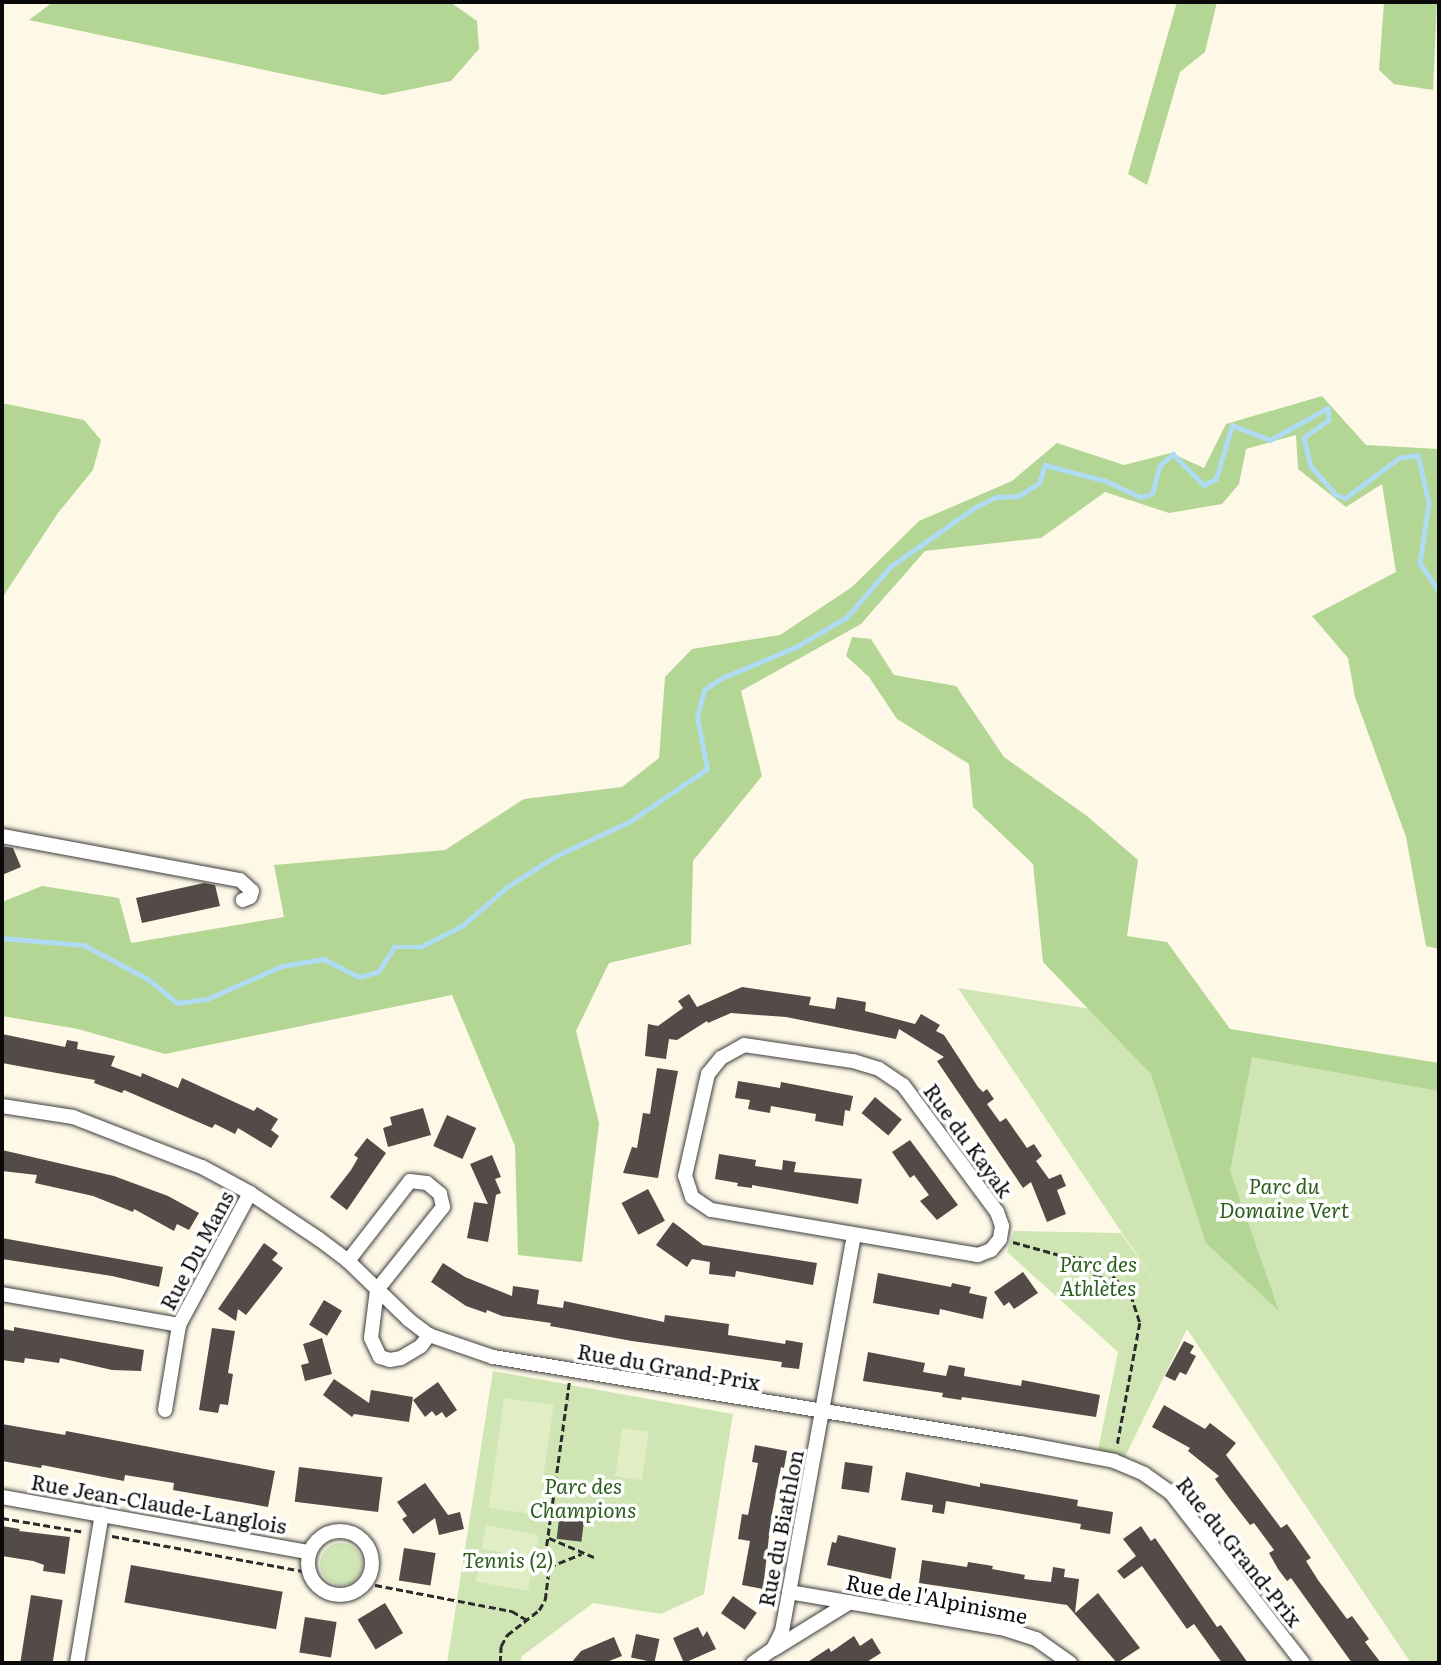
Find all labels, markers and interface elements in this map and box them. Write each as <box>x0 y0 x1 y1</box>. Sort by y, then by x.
street label: Rue du Kayak <box>919 1078 1019 1202</box>
park label: Parc du Domaine Vert <box>1219 1172 1349 1222</box>
street label: Rue Du Mans <box>154 1186 238 1314</box>
park label: Parc des Athlètes <box>1059 1250 1137 1300</box>
street label: Rue du Grand-Prix <box>576 1338 762 1394</box>
street label: Rue du Biathlon <box>752 1447 808 1609</box>
street label: Rue Jean-Claude-Langlois <box>29 1468 289 1538</box>
street label: Rue du Grand-Prix <box>1172 1471 1308 1631</box>
park label: Parc des Champions <box>530 1472 636 1522</box>
park label: Tennis (2) <box>463 1546 553 1572</box>
street label: Rue de l'Alpinisme <box>844 1568 1030 1628</box>

